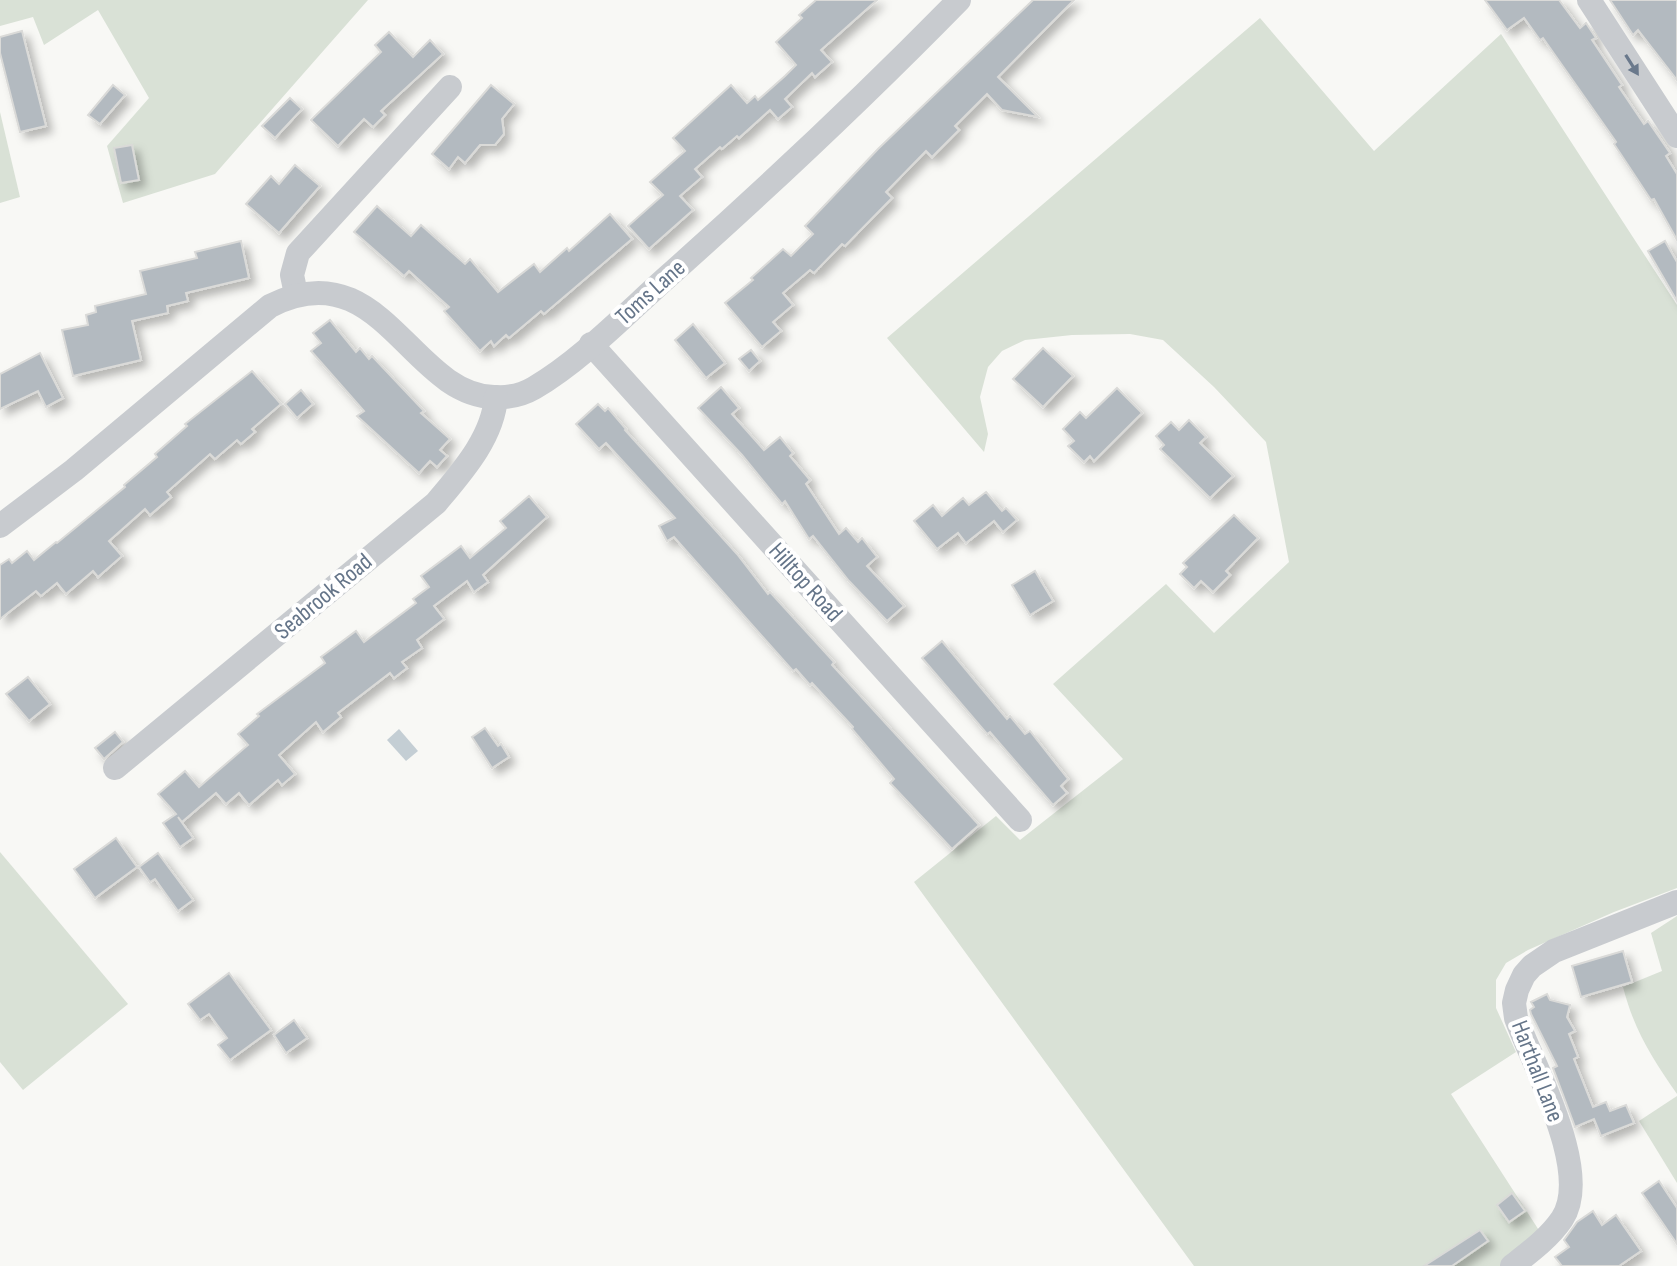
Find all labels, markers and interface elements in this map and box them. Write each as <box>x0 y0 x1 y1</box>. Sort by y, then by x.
one-way arrow <box>1625 54 1639 76</box>
street label: Toms Lane <box>609 253 691 331</box>
street label: Hilltop Road <box>763 537 849 628</box>
street label: Seabrook Road <box>269 547 378 646</box>
street label: Harthall Lane <box>1505 1016 1570 1126</box>

